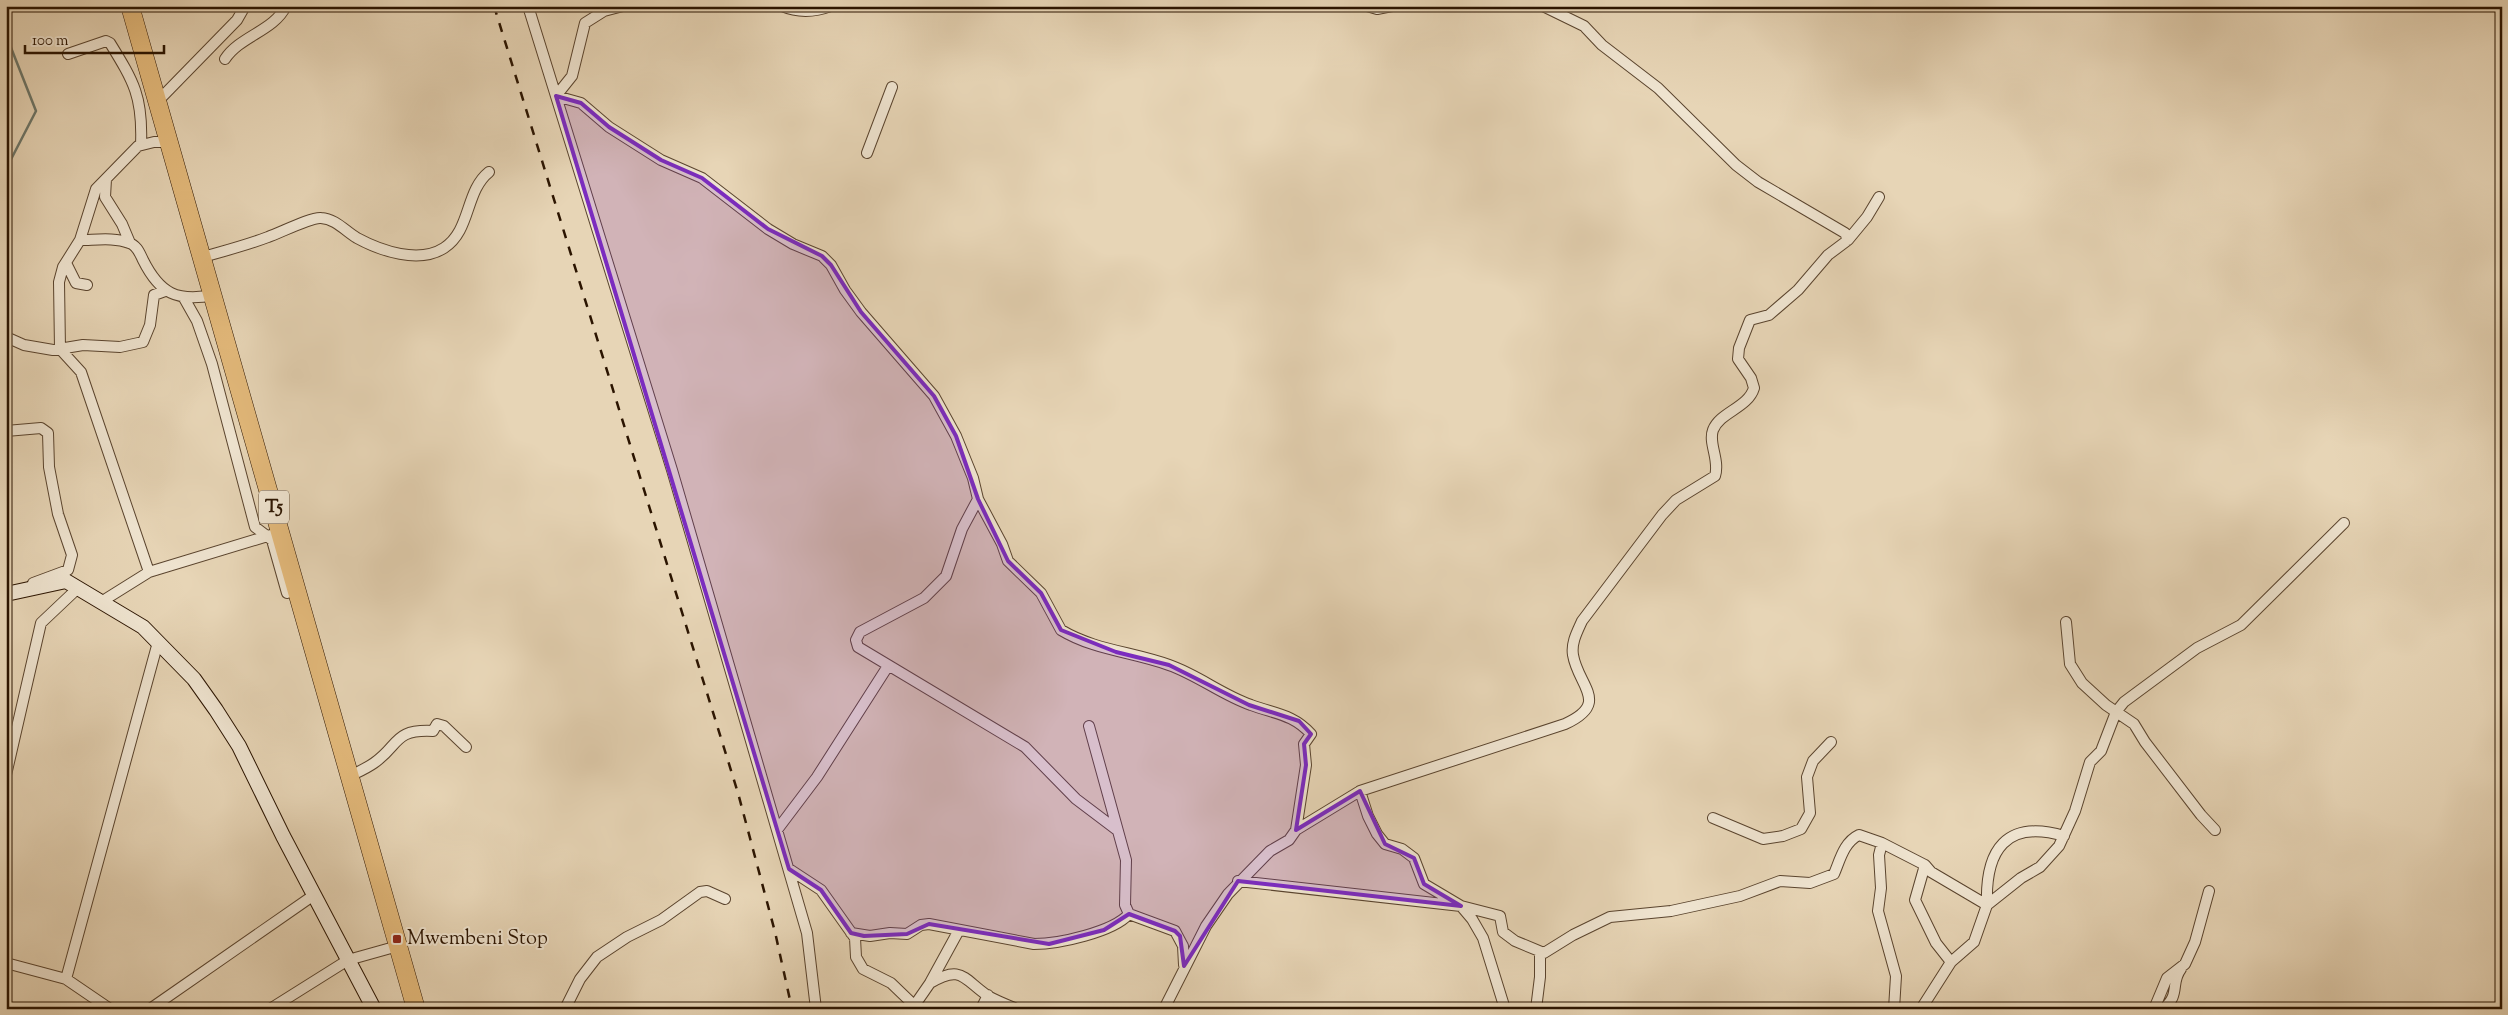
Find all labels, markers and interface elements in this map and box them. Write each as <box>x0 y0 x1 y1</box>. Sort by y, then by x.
scale bar <box>25 22 164 54</box>
text: 100 m <box>32 31 69 52</box>
road number: T5 <box>259 491 289 524</box>
place label: Mwembeni Stop <box>407 925 548 954</box>
marker: Mwembeni Stop <box>391 933 403 945</box>

